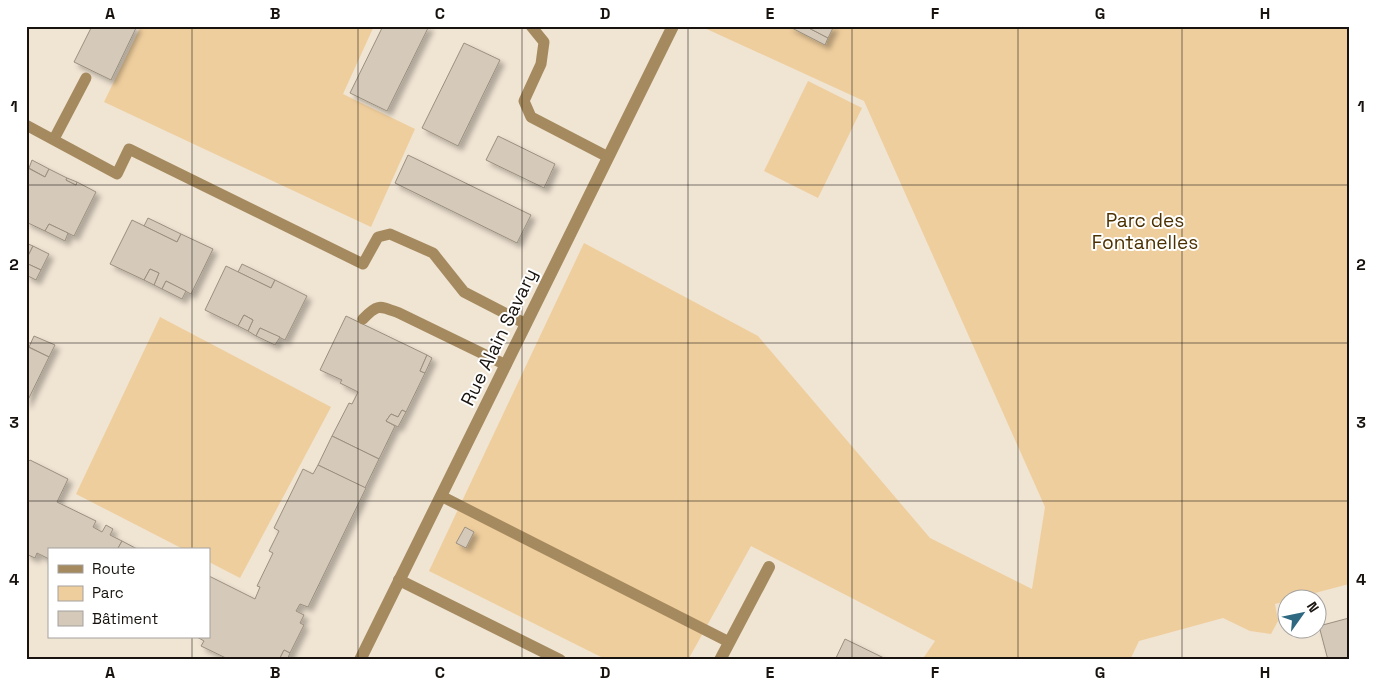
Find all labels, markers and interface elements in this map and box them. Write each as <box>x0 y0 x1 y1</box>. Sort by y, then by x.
text: A <box>105 3 115 24</box>
text: B <box>270 3 280 24</box>
text: C <box>435 3 445 24</box>
text: D <box>600 3 610 24</box>
text: E <box>766 3 775 24</box>
text: F <box>931 3 940 24</box>
text: G <box>1095 3 1105 24</box>
text: H <box>1260 3 1270 24</box>
text: 1 <box>10 96 18 117</box>
text: 1 <box>1357 96 1365 117</box>
park label: Parc des Fontanelles <box>1092 208 1198 255</box>
text: 2 <box>9 254 19 275</box>
text: 2 <box>1356 254 1366 275</box>
street label: Rue Alain Savary <box>455 264 543 410</box>
text: 3 <box>9 412 19 433</box>
text: 3 <box>1356 412 1366 433</box>
legend <box>48 548 210 638</box>
text: Route <box>92 559 136 578</box>
text: 4 <box>9 569 19 590</box>
text: 4 <box>1356 569 1366 590</box>
text: Parc <box>92 583 124 602</box>
north arrow <box>1278 588 1328 638</box>
text: N <box>1303 598 1323 616</box>
text: Bâtiment <box>92 609 158 628</box>
text: A <box>105 662 115 683</box>
text: B <box>270 662 280 683</box>
text: C <box>435 662 445 683</box>
text: D <box>600 662 610 683</box>
text: E <box>766 662 775 683</box>
text: F <box>931 662 940 683</box>
text: G <box>1095 662 1105 683</box>
text: H <box>1260 662 1270 683</box>

